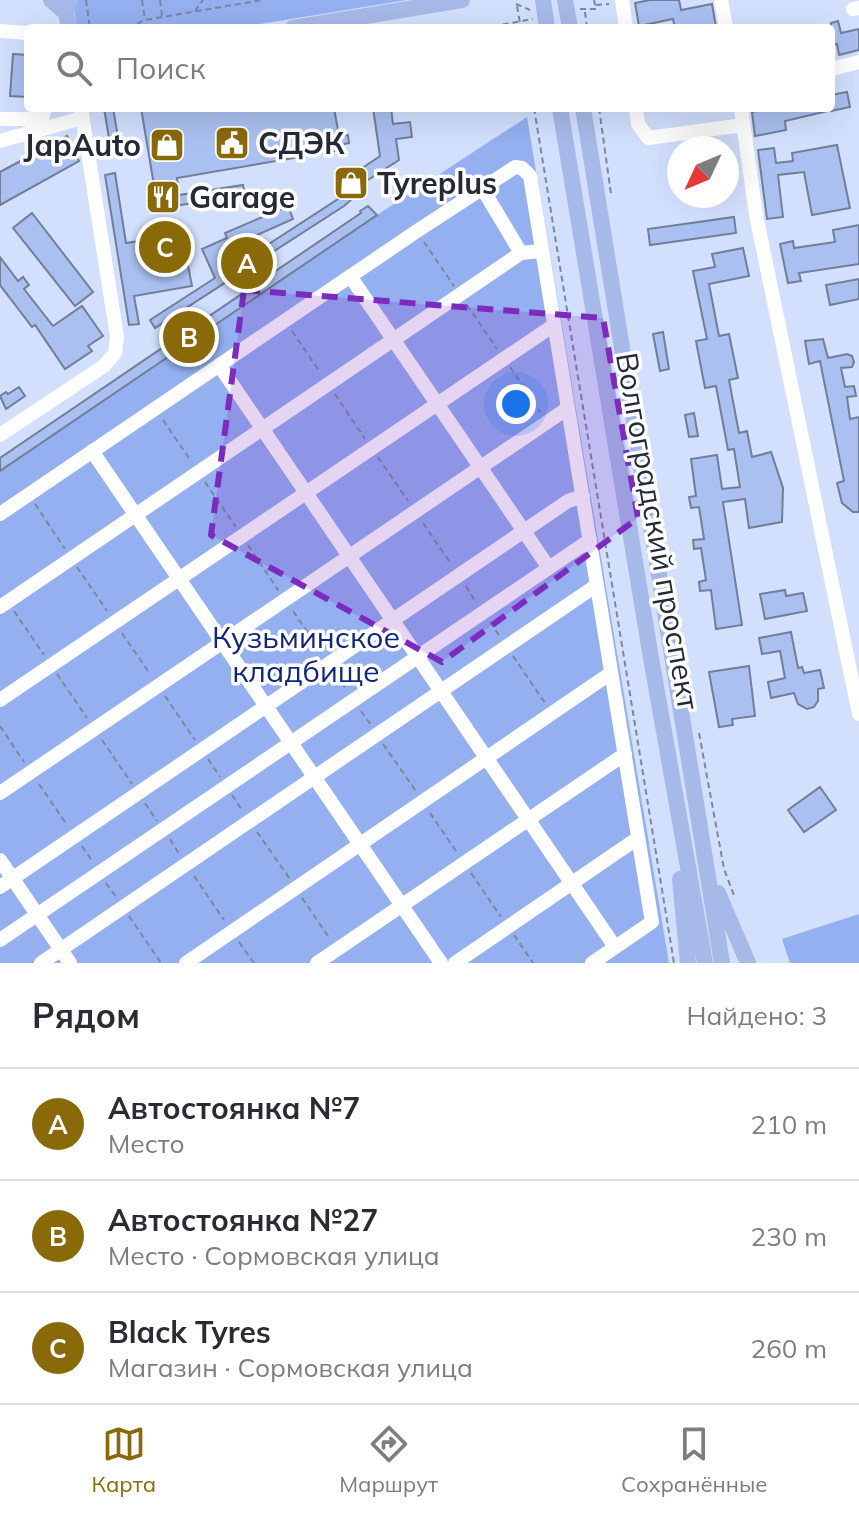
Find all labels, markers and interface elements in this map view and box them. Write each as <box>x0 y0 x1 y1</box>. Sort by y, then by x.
search box <box>24 24 835 112</box>
icon: search <box>52 46 96 90</box>
text: Поиск <box>116 49 206 87</box>
public building icon: СДЭК <box>213 124 251 162</box>
place label: СДЭК <box>258 124 345 162</box>
place label: JapAuto <box>24 126 141 164</box>
shop icon: JapAuto <box>148 126 186 164</box>
north arrow <box>667 136 739 208</box>
shop icon: Tyreplus <box>332 164 370 202</box>
place label: Tyreplus <box>377 164 497 202</box>
restaurant icon: Garage <box>144 178 182 216</box>
place label: Garage <box>189 178 295 216</box>
pin: C <box>139 217 191 277</box>
pin: A <box>221 233 273 293</box>
pin: B <box>163 307 215 367</box>
street label: Волгоградский проспект <box>608 349 708 713</box>
your location <box>496 384 536 424</box>
park label: Кузьминское кладбище <box>212 618 400 690</box>
text: Рядом <box>32 994 140 1037</box>
text: Найдено: 3 <box>687 999 827 1032</box>
text: Автостоянка №7 <box>108 1089 360 1127</box>
text: A <box>48 1108 68 1141</box>
text: 210 m <box>751 1108 827 1141</box>
text: Место <box>108 1127 185 1160</box>
text: Автостоянка №27 <box>108 1201 378 1239</box>
text: B <box>49 1220 67 1253</box>
text: 230 m <box>751 1220 827 1253</box>
text: Место · Сормовская улица <box>108 1239 440 1272</box>
text: Black Tyres <box>108 1313 271 1351</box>
text: C <box>49 1332 67 1365</box>
text: 260 m <box>751 1332 827 1365</box>
text: Магазин · Сормовская улица <box>108 1351 473 1384</box>
tab: Карта <box>91 1422 156 1498</box>
tab: Маршрут <box>339 1422 438 1498</box>
tab: Сохранённые <box>621 1422 767 1498</box>

